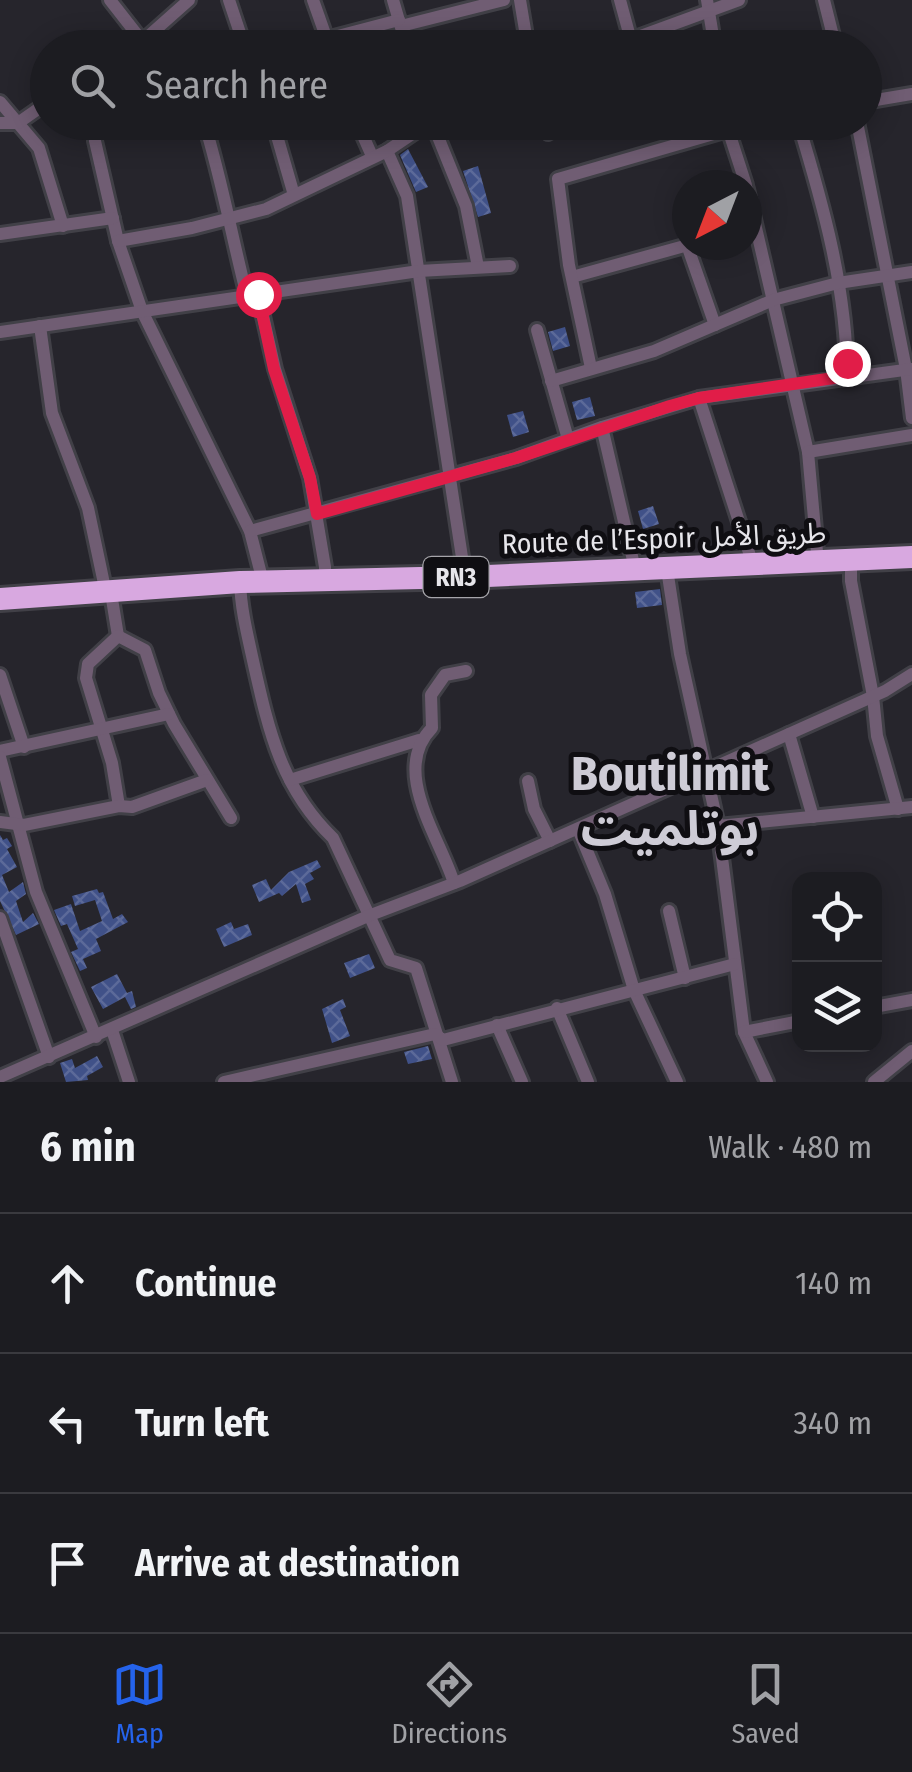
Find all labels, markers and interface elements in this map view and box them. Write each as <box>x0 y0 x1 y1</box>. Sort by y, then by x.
search box <box>30 30 882 140</box>
icon: search <box>65 58 120 113</box>
text: Search here <box>145 62 328 108</box>
north arrow <box>672 170 762 260</box>
route start <box>236 272 282 318</box>
route end <box>825 341 871 387</box>
street label: Route de l’Espoir طريق الأمل <box>501 516 827 562</box>
road number: RN3 <box>424 557 488 597</box>
district label: Boutilimit بوتلميت <box>571 745 770 858</box>
map controls <box>792 872 882 1052</box>
button: locate <box>792 872 882 962</box>
button: layers <box>792 962 882 1052</box>
text: 6 min <box>40 1122 136 1172</box>
text: Walk · 480 m <box>708 1128 872 1166</box>
icon: ahead <box>40 1256 95 1311</box>
text: Continue <box>135 1260 276 1306</box>
text: 140 m <box>795 1264 872 1302</box>
icon: left <box>40 1396 95 1451</box>
text: Turn left <box>135 1400 269 1446</box>
text: 340 m <box>793 1404 872 1442</box>
icon: arrive <box>40 1536 95 1591</box>
text: Arrive at destination <box>135 1540 460 1586</box>
tab: Map <box>112 1657 167 1750</box>
tab: Directions <box>391 1657 507 1750</box>
tab: Saved <box>731 1657 800 1750</box>

